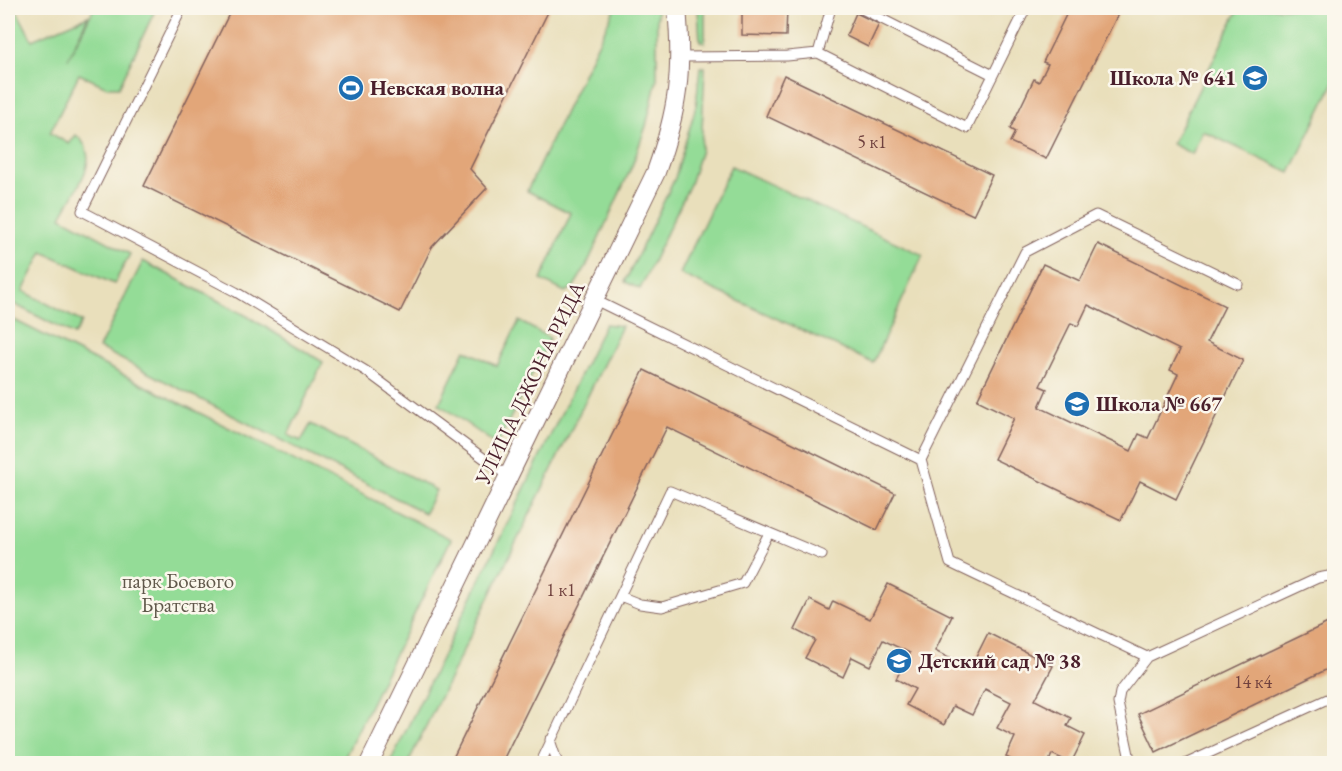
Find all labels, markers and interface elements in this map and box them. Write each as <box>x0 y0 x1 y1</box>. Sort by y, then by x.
school or university icon: Школа № 641 <box>1240 63 1270 93</box>
place label: Школа № 641 <box>1110 64 1236 91</box>
sports icon: Невская волна <box>336 73 366 103</box>
place label: Невская волна <box>370 74 505 101</box>
house number: 5 к1 <box>857 130 887 153</box>
street label: УЛИЦА ДЖОНА РИДА <box>468 276 591 490</box>
school or university icon: Школа № 667 <box>1062 389 1092 419</box>
place label: Школа № 667 <box>1096 390 1223 417</box>
park label: парк Боевого Братства <box>122 567 234 618</box>
house number: 1 к1 <box>546 578 576 601</box>
school or university icon: Детский сад № 38 <box>884 646 914 676</box>
place label: Детский сад № 38 <box>918 647 1081 674</box>
house number: 14 к4 <box>1234 670 1272 693</box>

